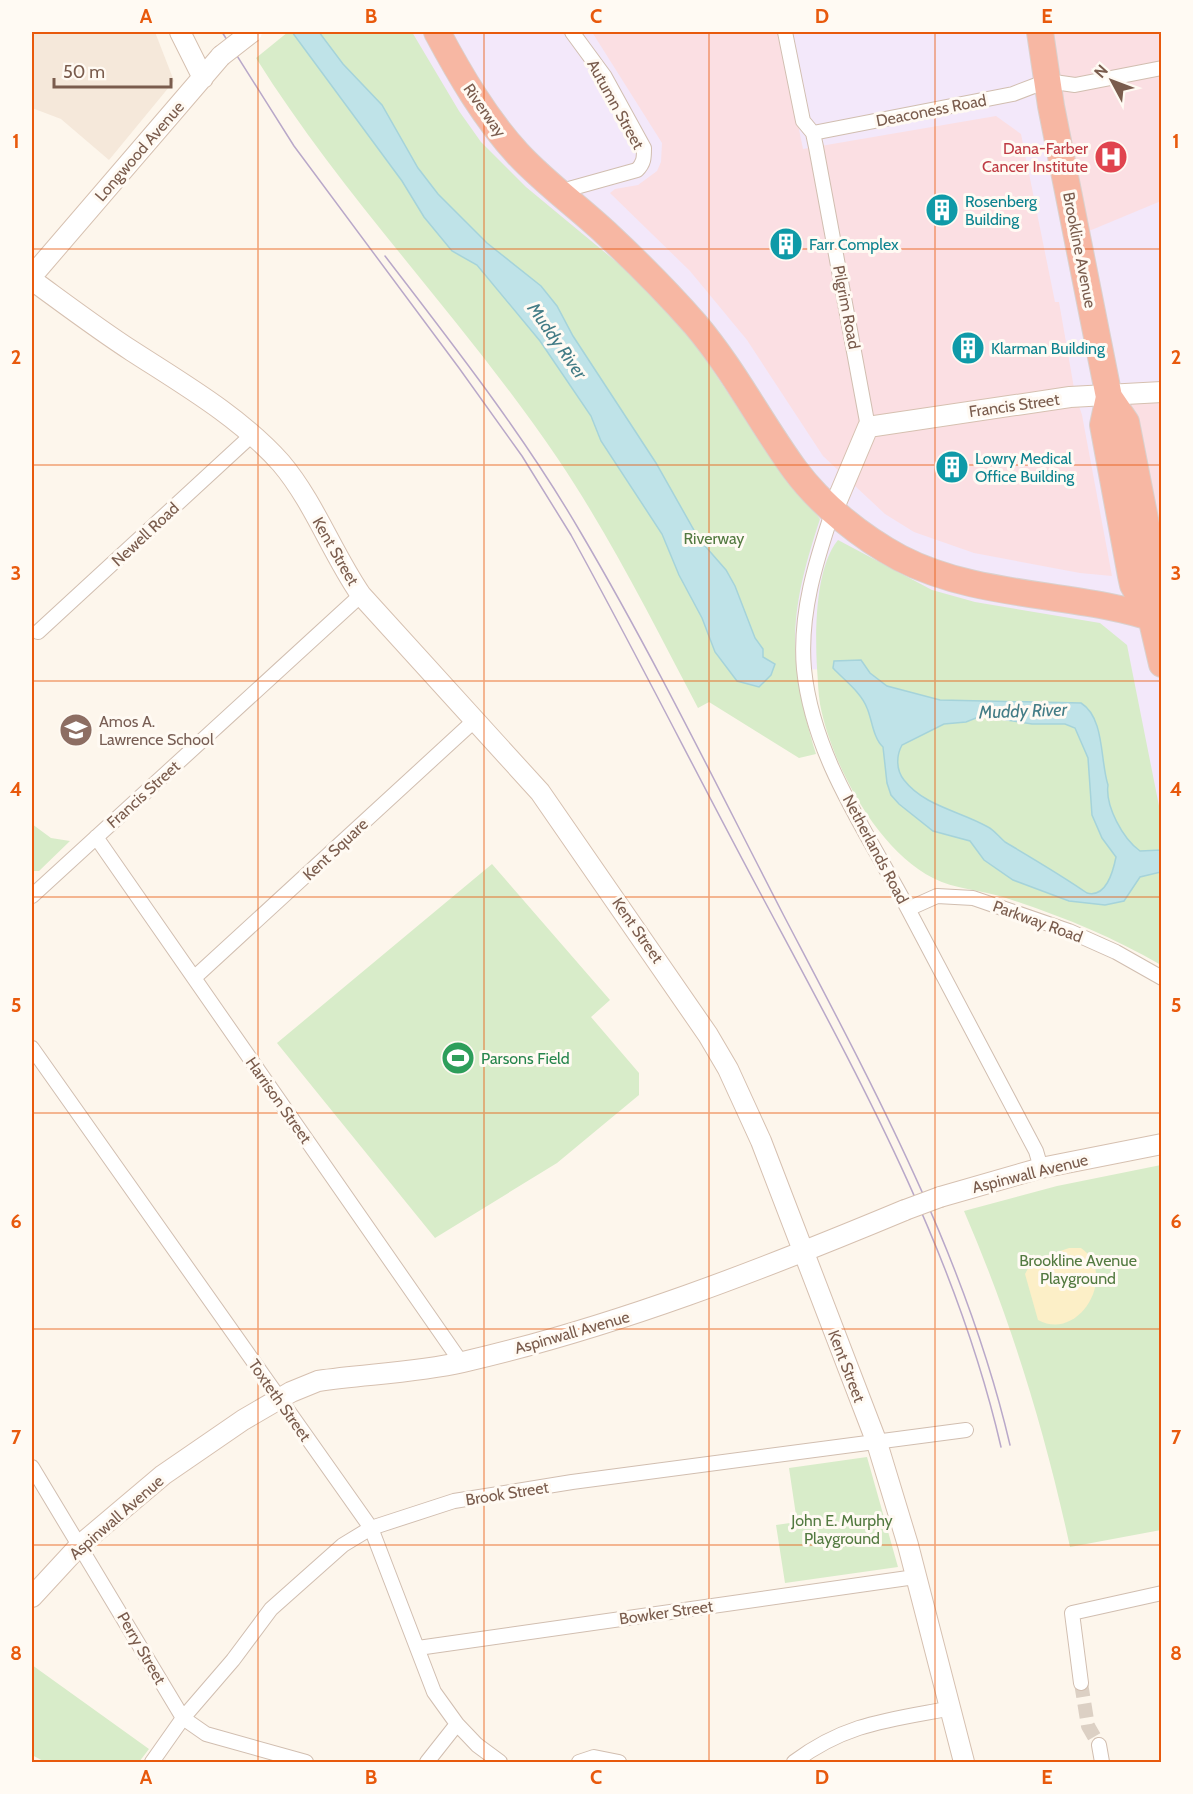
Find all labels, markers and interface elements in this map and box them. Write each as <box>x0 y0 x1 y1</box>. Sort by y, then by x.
text: A <box>140 4 153 28</box>
text: B <box>365 4 377 28</box>
text: C <box>590 4 602 28</box>
text: D <box>815 4 829 28</box>
text: E <box>1041 4 1053 28</box>
scale bar <box>54 51 171 89</box>
north arrow <box>1082 51 1142 111</box>
street label: Autumn Street <box>583 56 648 153</box>
text: 50 m <box>63 61 105 83</box>
text: N <box>1090 61 1112 82</box>
street label: Riverway <box>459 80 510 141</box>
street label: Deaconess Road <box>874 90 988 131</box>
street label: Longwood Avenue <box>91 98 188 205</box>
text: 1 <box>12 129 20 153</box>
text: 1 <box>1172 129 1180 153</box>
place label: Dana-Farber Cancer Institute <box>982 139 1089 176</box>
hospital icon: Dana-Farber Cancer Institute <box>1093 139 1129 175</box>
street label: Brookline Avenue <box>1059 191 1100 310</box>
building icon: Rosenberg Building <box>924 192 960 228</box>
place label: Rosenberg Building <box>965 192 1038 229</box>
building icon: Farr Complex <box>768 226 804 262</box>
place label: Farr Complex <box>809 235 899 254</box>
street label: Pilgrim Road <box>829 264 864 351</box>
water label: Muddy River <box>522 298 592 385</box>
building icon: Klarman Building <box>950 330 986 366</box>
place label: Klarman Building <box>991 339 1106 358</box>
text: 2 <box>11 345 21 369</box>
text: 2 <box>1171 345 1181 369</box>
street label: Francis Street <box>968 390 1061 421</box>
building icon: Lowry Medical Office Building <box>934 449 970 485</box>
place label: Lowry Medical Office Building <box>975 449 1075 486</box>
street label: Newell Road <box>108 498 183 570</box>
street label: Kent Street <box>308 514 363 589</box>
park label: Riverway <box>684 529 744 548</box>
text: 3 <box>11 561 21 585</box>
text: 3 <box>1171 561 1181 585</box>
water label: Muddy River <box>977 698 1069 724</box>
school or university icon: Amos A. Lawrence School <box>58 712 94 748</box>
place label: Amos A. Lawrence School <box>99 712 214 749</box>
street label: Francis Street <box>103 756 184 832</box>
text: 4 <box>10 777 22 801</box>
text: 4 <box>1170 777 1182 801</box>
street label: Netherlands Road <box>839 791 912 907</box>
street label: Kent Square <box>299 814 372 884</box>
street label: Kent Street <box>608 894 667 967</box>
street label: Parkway Road <box>990 896 1085 946</box>
text: 5 <box>11 993 21 1017</box>
text: 5 <box>1171 993 1181 1017</box>
sports icon: Parsons Field <box>440 1040 476 1076</box>
place label: Parsons Field <box>481 1049 570 1068</box>
street label: Harrison Street <box>242 1053 316 1148</box>
street label: Aspinwall Avenue <box>970 1150 1090 1197</box>
text: 6 <box>10 1209 22 1233</box>
text: 6 <box>1170 1209 1182 1233</box>
park label: Brookline Avenue Playground <box>1019 1251 1137 1288</box>
street label: Aspinwall Avenue <box>512 1307 632 1358</box>
street label: Kent Street <box>824 1327 869 1405</box>
street label: Toxteth Street <box>244 1356 315 1445</box>
text: 7 <box>11 1425 22 1449</box>
text: 7 <box>1171 1425 1182 1449</box>
street label: Aspinwall Avenue <box>65 1471 167 1563</box>
street label: Brook Street <box>464 1477 551 1509</box>
park label: John E. Murphy Playground <box>790 1511 893 1548</box>
street label: Bowker Street <box>618 1596 715 1628</box>
street label: Perry Street <box>113 1609 170 1688</box>
text: 8 <box>10 1641 22 1665</box>
text: 8 <box>1170 1641 1182 1665</box>
text: A <box>140 1765 153 1789</box>
text: B <box>365 1765 377 1789</box>
text: C <box>590 1765 602 1789</box>
text: D <box>815 1765 829 1789</box>
text: E <box>1041 1765 1053 1789</box>

